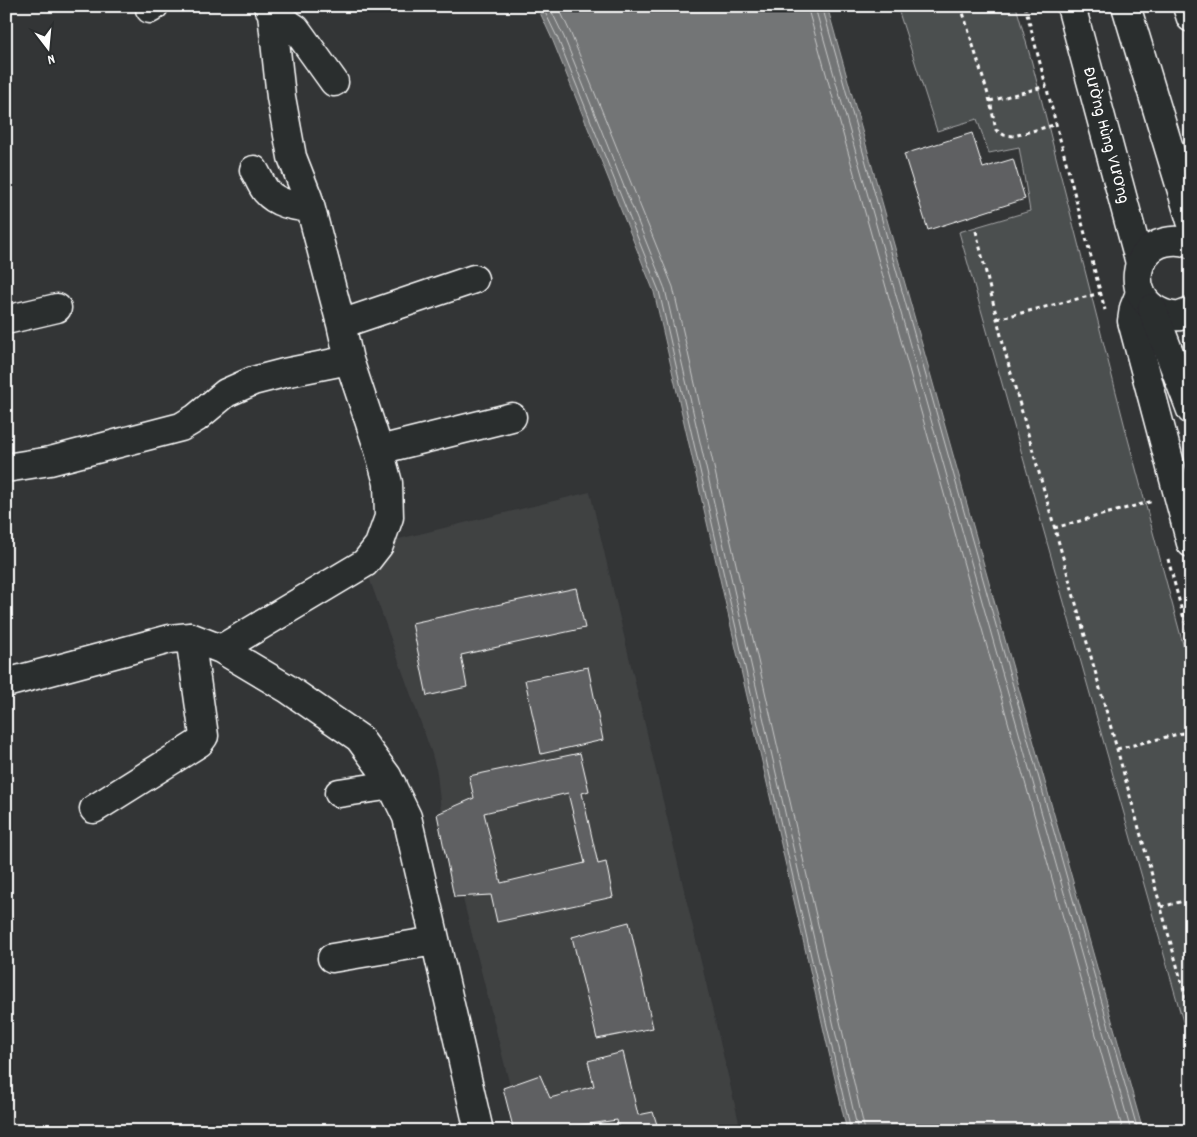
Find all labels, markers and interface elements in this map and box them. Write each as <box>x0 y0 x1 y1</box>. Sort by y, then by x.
north arrow <box>22 22 72 72</box>
text: N <box>45 48 57 69</box>
street label: Đường Hùng Vương <box>1076 65 1136 206</box>

